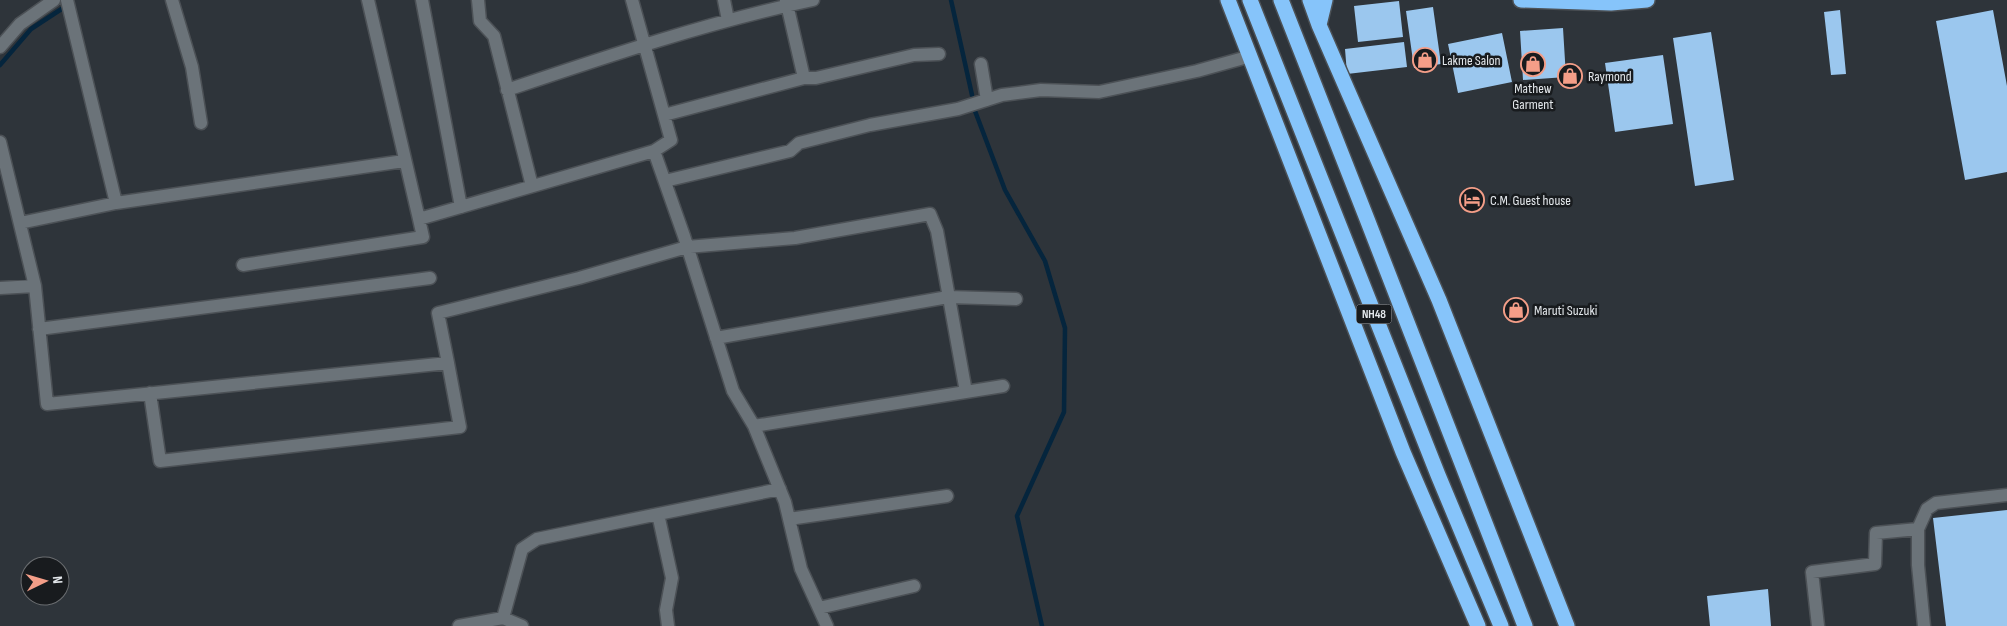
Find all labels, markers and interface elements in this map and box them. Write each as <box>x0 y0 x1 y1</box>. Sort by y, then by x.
shop icon: Lakme Salon <box>1412 47 1438 73</box>
shop icon: Mathew Garment <box>1520 51 1546 77</box>
place label: Lakme Salon <box>1442 52 1501 69</box>
shop icon: Raymond <box>1557 63 1583 89</box>
place label: Raymond <box>1588 68 1632 85</box>
place label: Mathew Garment <box>1512 80 1554 113</box>
hotel icon: C.M. Guest house <box>1459 187 1485 213</box>
place label: C.M. Guest house <box>1490 192 1571 209</box>
shop icon: Maruti Suzuki <box>1503 297 1529 323</box>
place label: Maruti Suzuki <box>1534 302 1597 319</box>
road number: NH48 <box>1356 304 1392 324</box>
north arrow <box>20 556 70 606</box>
text: N <box>49 575 66 584</box>

